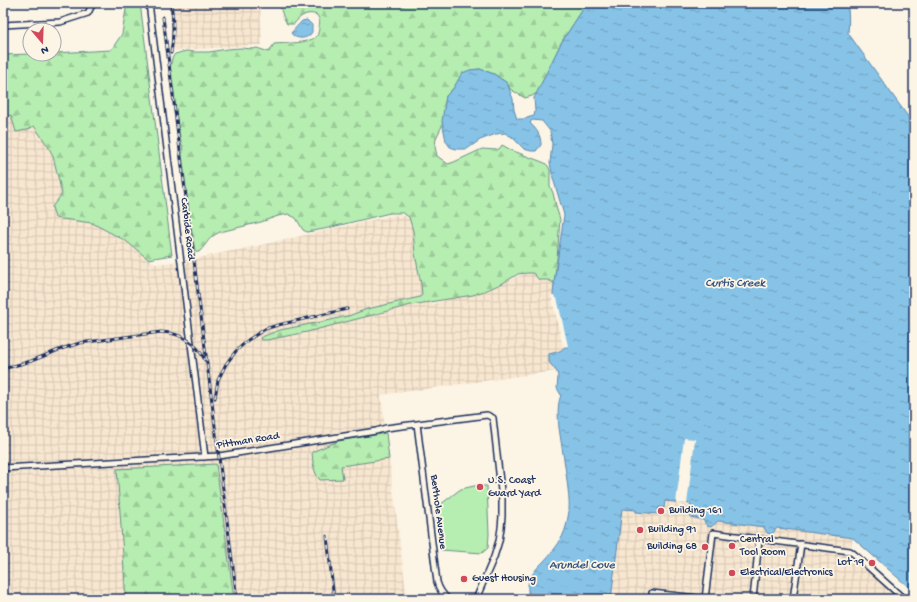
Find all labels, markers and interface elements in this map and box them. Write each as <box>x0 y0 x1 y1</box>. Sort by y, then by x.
north arrow <box>22 22 62 62</box>
text: N <box>39 43 50 56</box>
street label: Carbide Road <box>177 197 197 262</box>
water label: Curtis Creek <box>705 277 766 291</box>
street label: Pittman Road <box>215 430 282 452</box>
street label: Berthole Avenue <box>427 473 449 550</box>
place label: U.S. Coast Guard Yard <box>488 475 542 500</box>
marker: U.S. Coast Guard Yard <box>475 482 485 492</box>
place label: Building 161 <box>668 505 722 517</box>
marker: Building 161 <box>656 506 666 516</box>
place label: Building 91 <box>647 524 696 536</box>
marker: Building 91 <box>635 525 645 535</box>
place label: Central Tool Room <box>739 534 786 559</box>
place label: Building 68 <box>646 541 697 553</box>
marker: Central Tool Room <box>727 541 737 551</box>
marker: Building 68 <box>700 542 710 552</box>
place label: Lot 19 <box>837 557 864 569</box>
marker: Lot 19 <box>867 558 877 568</box>
water label: Arundel Cove <box>549 559 616 573</box>
place label: Electrical/Electronics <box>740 567 834 579</box>
marker: Electrical/Electronics <box>727 568 737 578</box>
place label: Guest Housing <box>472 573 536 585</box>
marker: Guest Housing <box>459 574 469 584</box>

